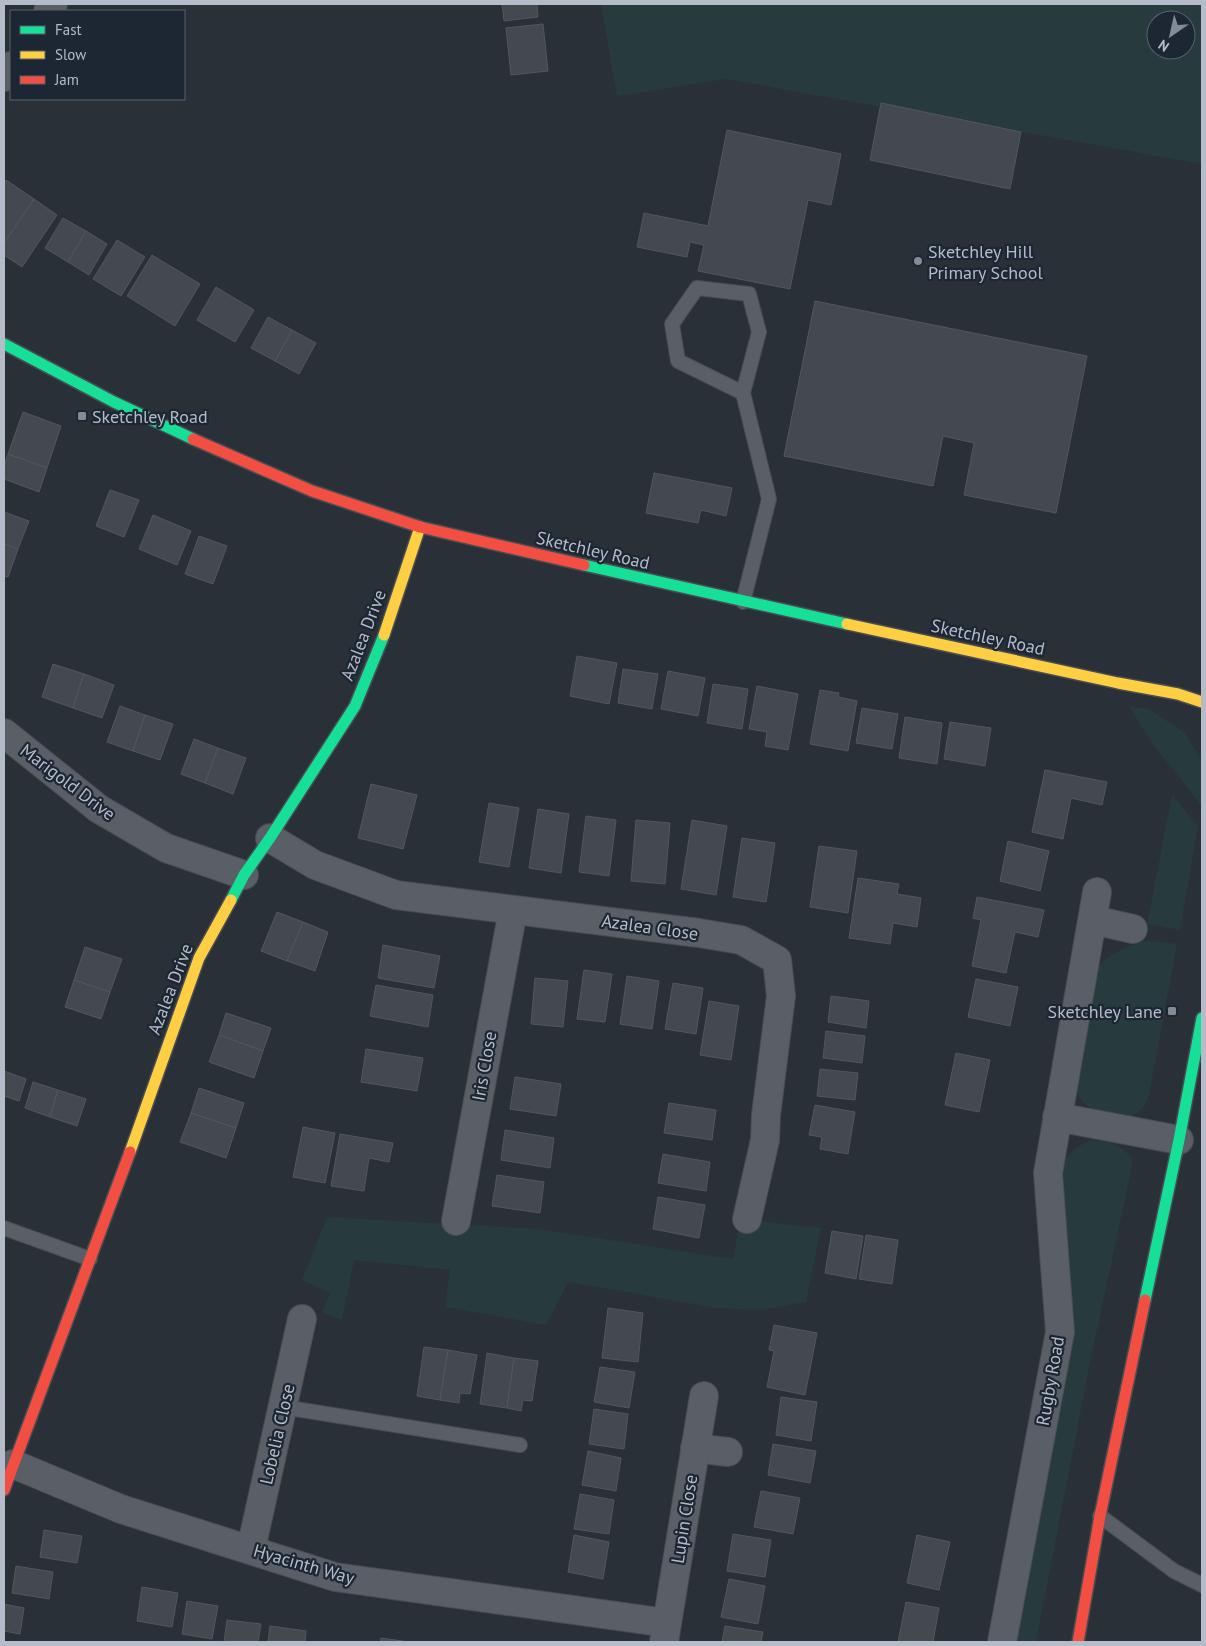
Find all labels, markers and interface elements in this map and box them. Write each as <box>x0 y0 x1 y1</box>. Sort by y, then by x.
legend <box>10 10 185 100</box>
north arrow <box>1146 10 1196 60</box>
text: Fast <box>55 20 82 39</box>
text: N <box>1155 36 1173 56</box>
text: Slow <box>55 45 86 64</box>
text: Jam <box>54 70 79 89</box>
place label: Sketchley Hill Primary School <box>928 240 1043 284</box>
marker: Sketchley Hill Primary School <box>912 255 924 267</box>
place label: Sketchley Road <box>92 405 208 428</box>
marker: Sketchley Road <box>76 410 88 422</box>
street label: Sketchley Road <box>534 526 652 574</box>
street label: Azalea Drive <box>335 586 391 684</box>
street label: Sketchley Road <box>929 614 1047 660</box>
street label: Marigold Drive <box>16 739 120 825</box>
street label: Azalea Close <box>600 909 700 945</box>
street label: Azalea Drive <box>142 940 198 1038</box>
place label: Sketchley Lane <box>1048 1000 1162 1023</box>
marker: Sketchley Lane <box>1166 1005 1178 1017</box>
street label: Iris Close <box>467 1029 501 1103</box>
street label: Rugby Road <box>1031 1335 1069 1427</box>
street label: Lobelia Close <box>254 1381 300 1487</box>
street label: Lupin Close <box>666 1473 702 1565</box>
street label: Hyacinth Way <box>251 1539 358 1590</box>

